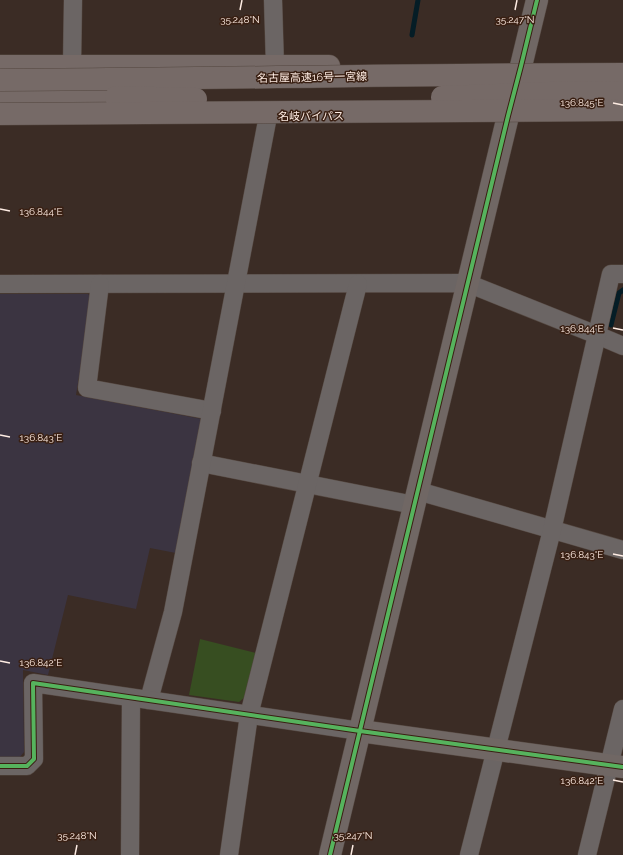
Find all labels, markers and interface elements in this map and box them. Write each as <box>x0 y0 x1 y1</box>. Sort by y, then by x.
text: 35.248°N <box>220 14 260 25</box>
text: 35.247°N <box>495 14 535 25</box>
street label: 名古屋高速16号一宮線 <box>257 70 367 85</box>
text: 136.845°E <box>560 97 604 108</box>
street label: 名岐バイパス <box>278 110 344 123</box>
text: 136.844°E <box>19 206 63 217</box>
text: 136.844°E <box>560 323 604 334</box>
text: 136.843°E <box>20 432 62 443</box>
text: 136.843°E <box>561 549 603 560</box>
text: 136.842°E <box>20 657 62 668</box>
text: 136.842°E <box>561 775 603 786</box>
text: 35.248°N <box>57 830 97 841</box>
text: 35.247°N <box>333 830 373 841</box>

